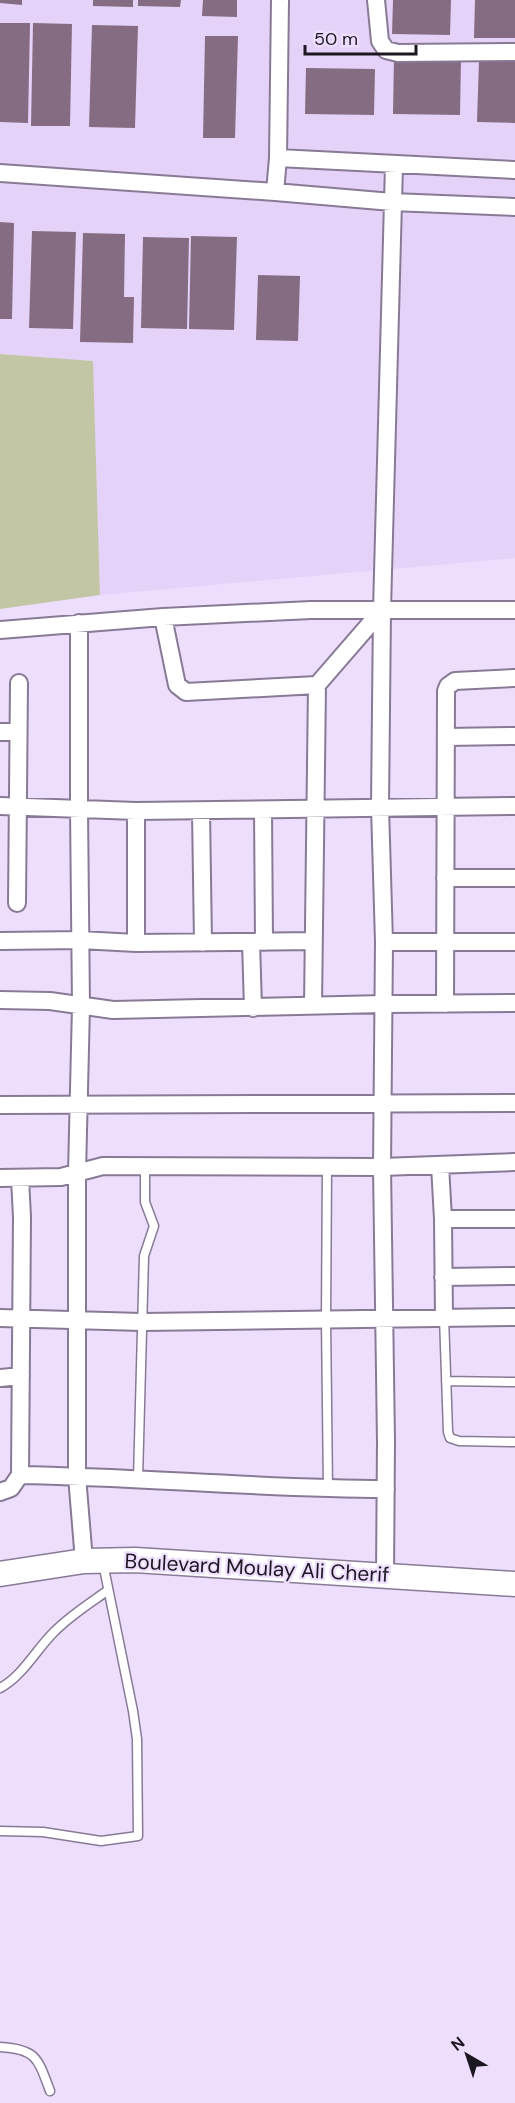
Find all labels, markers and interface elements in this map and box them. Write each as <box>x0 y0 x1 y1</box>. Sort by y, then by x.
scale bar <box>305 18 416 56</box>
text: 50 m <box>314 27 358 51</box>
street label: Boulevard Moulay Ali Cherif <box>124 1547 390 1589</box>
north arrow <box>437 2025 497 2085</box>
text: N <box>447 2032 469 2056</box>

